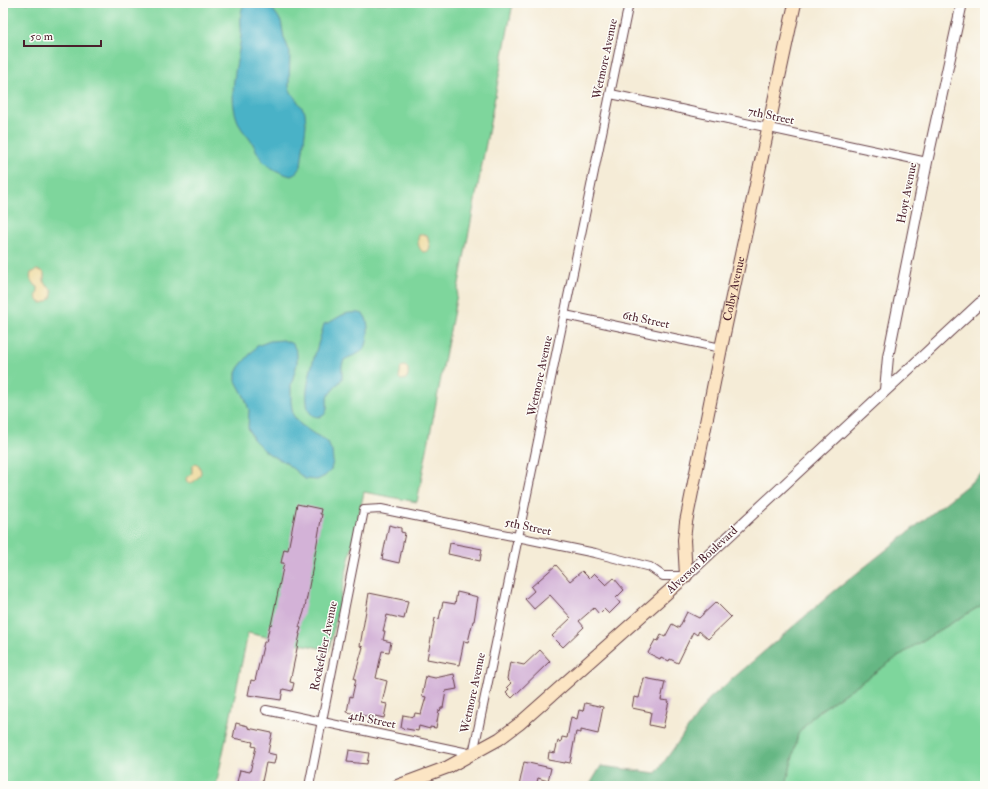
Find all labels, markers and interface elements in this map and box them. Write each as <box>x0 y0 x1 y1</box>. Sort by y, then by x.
street label: Wetmore Avenue <box>589 17 621 102</box>
scale bar <box>24 22 101 48</box>
text: 50 m <box>30 29 54 44</box>
street label: 7th Street <box>746 104 796 128</box>
street label: Hoyt Avenue <box>894 161 920 225</box>
street label: Colby Avenue <box>719 255 748 323</box>
street label: 6th Street <box>621 308 671 332</box>
street label: Wetmore Avenue <box>524 334 556 419</box>
street label: 5th Street <box>504 515 553 539</box>
street label: Alverson Boulevard <box>662 523 741 598</box>
street label: Rockefeller Avenue <box>307 600 341 692</box>
street label: Wetmore Avenue <box>457 651 489 736</box>
street label: 4th Street <box>347 708 397 732</box>

